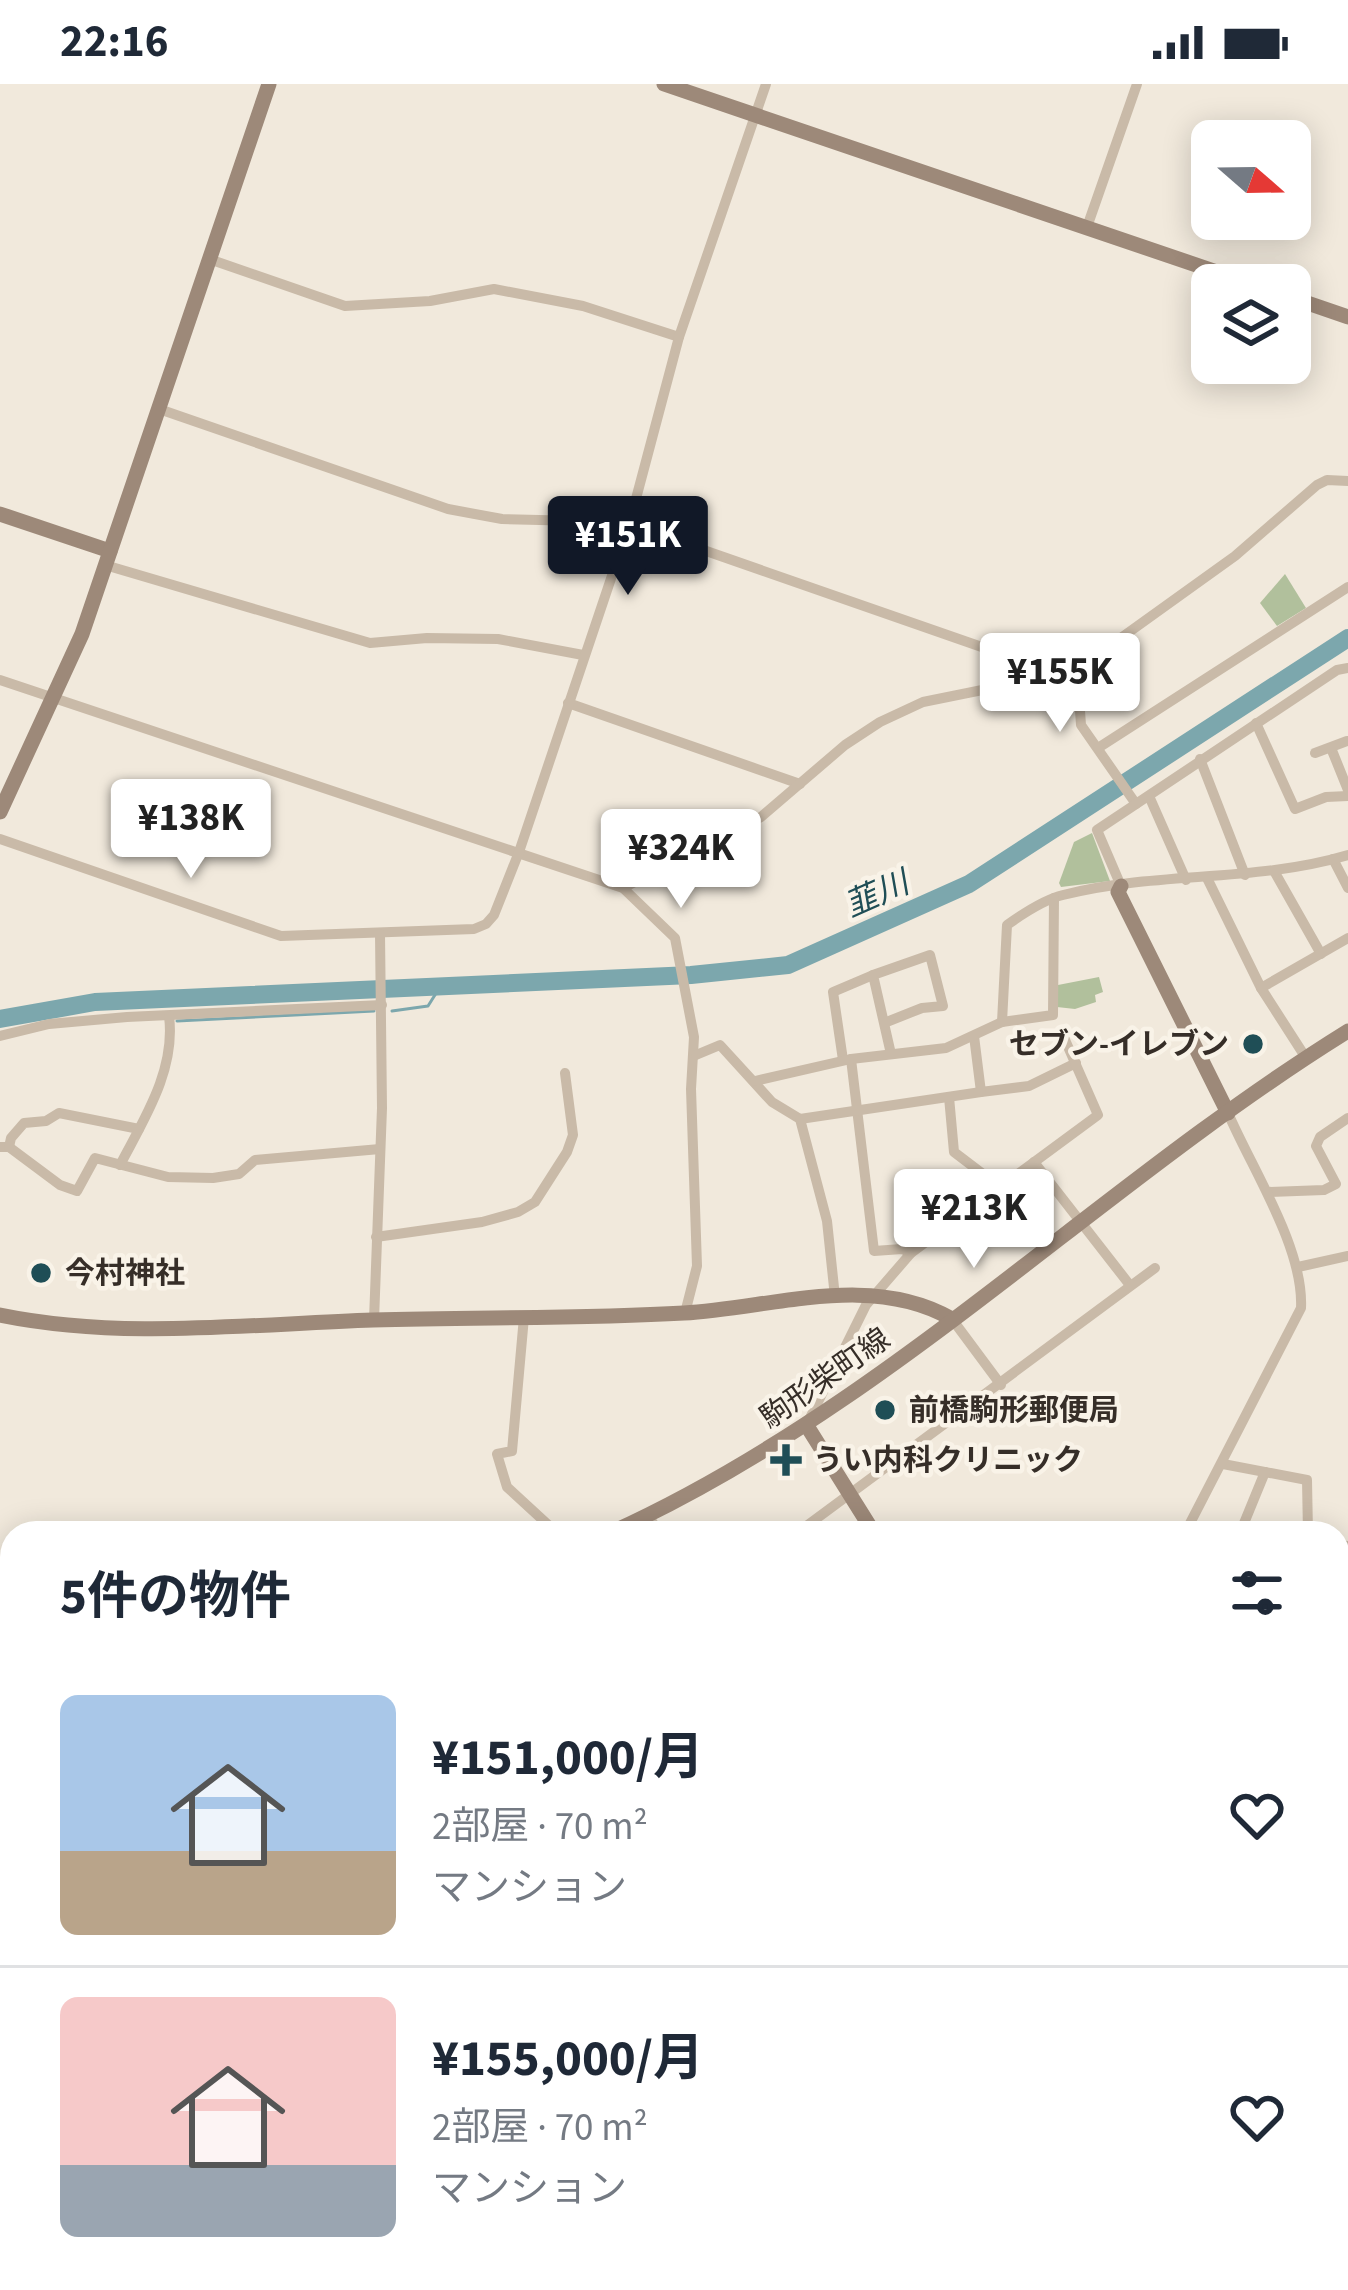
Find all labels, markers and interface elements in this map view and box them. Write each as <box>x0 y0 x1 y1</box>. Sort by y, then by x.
text: 22:16 <box>60 10 169 74</box>
north arrow <box>1191 120 1311 240</box>
map controls <box>1191 120 1311 384</box>
button: layers <box>1191 264 1311 384</box>
pin: ¥151K <box>544 496 712 598</box>
text: ¥151K <box>575 507 681 563</box>
pin: ¥155K <box>976 633 1144 735</box>
text: ¥155K <box>1007 644 1113 700</box>
pin: ¥138K <box>107 779 275 881</box>
text: ¥138K <box>138 790 244 846</box>
pin: ¥324K <box>597 809 765 911</box>
text: ¥324K <box>628 820 734 876</box>
water label: 韮川 <box>837 858 919 929</box>
place label: セブン-イレブン <box>1009 1023 1229 1066</box>
marker: セブン-イレブン <box>1240 1031 1266 1057</box>
pin: ¥213K <box>890 1169 1058 1271</box>
text: ¥213K <box>921 1180 1027 1236</box>
place label: 今村神社 <box>65 1252 185 1295</box>
marker: 今村神社 <box>28 1260 54 1286</box>
street label: 駒形柴町線 <box>752 1318 899 1439</box>
place label: 前橋駒形郵便局 <box>909 1389 1119 1432</box>
marker: 前橋駒形郵便局 <box>872 1397 898 1423</box>
place label: うい内科クリニック <box>813 1439 1083 1482</box>
marker: うい内科クリニック <box>770 1444 802 1476</box>
icon: filters <box>1224 1560 1290 1626</box>
text: 5件の物件 <box>60 1561 291 1633</box>
text: ¥151,000/月 <box>432 1722 704 1794</box>
icon: home <box>156 1743 300 1887</box>
icon: heart <box>1224 1782 1290 1848</box>
text: 2部屋 · 70 m² <box>432 1799 648 1855</box>
text: マンション <box>432 1860 627 1916</box>
text: ¥155,000/月 <box>432 2023 704 2095</box>
icon: home <box>156 2045 300 2189</box>
icon: heart <box>1224 2084 1290 2150</box>
text: 2部屋 · 70 m² <box>432 2100 648 2156</box>
text: マンション <box>432 2161 627 2217</box>

